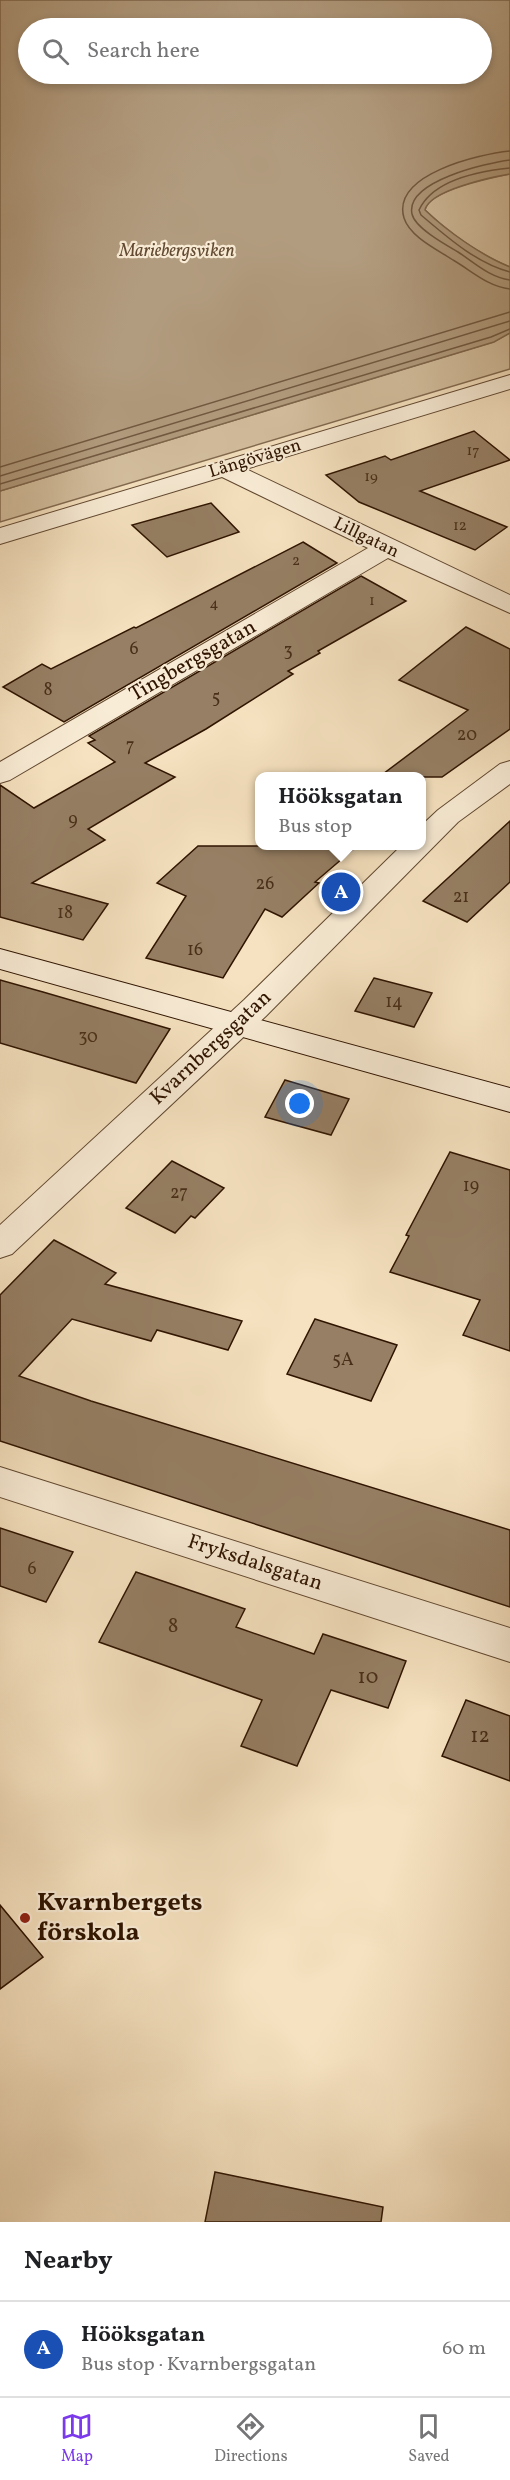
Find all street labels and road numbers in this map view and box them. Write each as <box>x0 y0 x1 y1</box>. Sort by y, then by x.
street label: Långövägen <box>206 433 304 485</box>
street label: Lillgatan <box>329 511 403 565</box>
street label: Tingbergsgatan <box>124 613 262 709</box>
street label: Kvarnbergsgatan <box>144 984 278 1112</box>
street label: Fryksdalsgatan <box>184 1527 326 1599</box>

